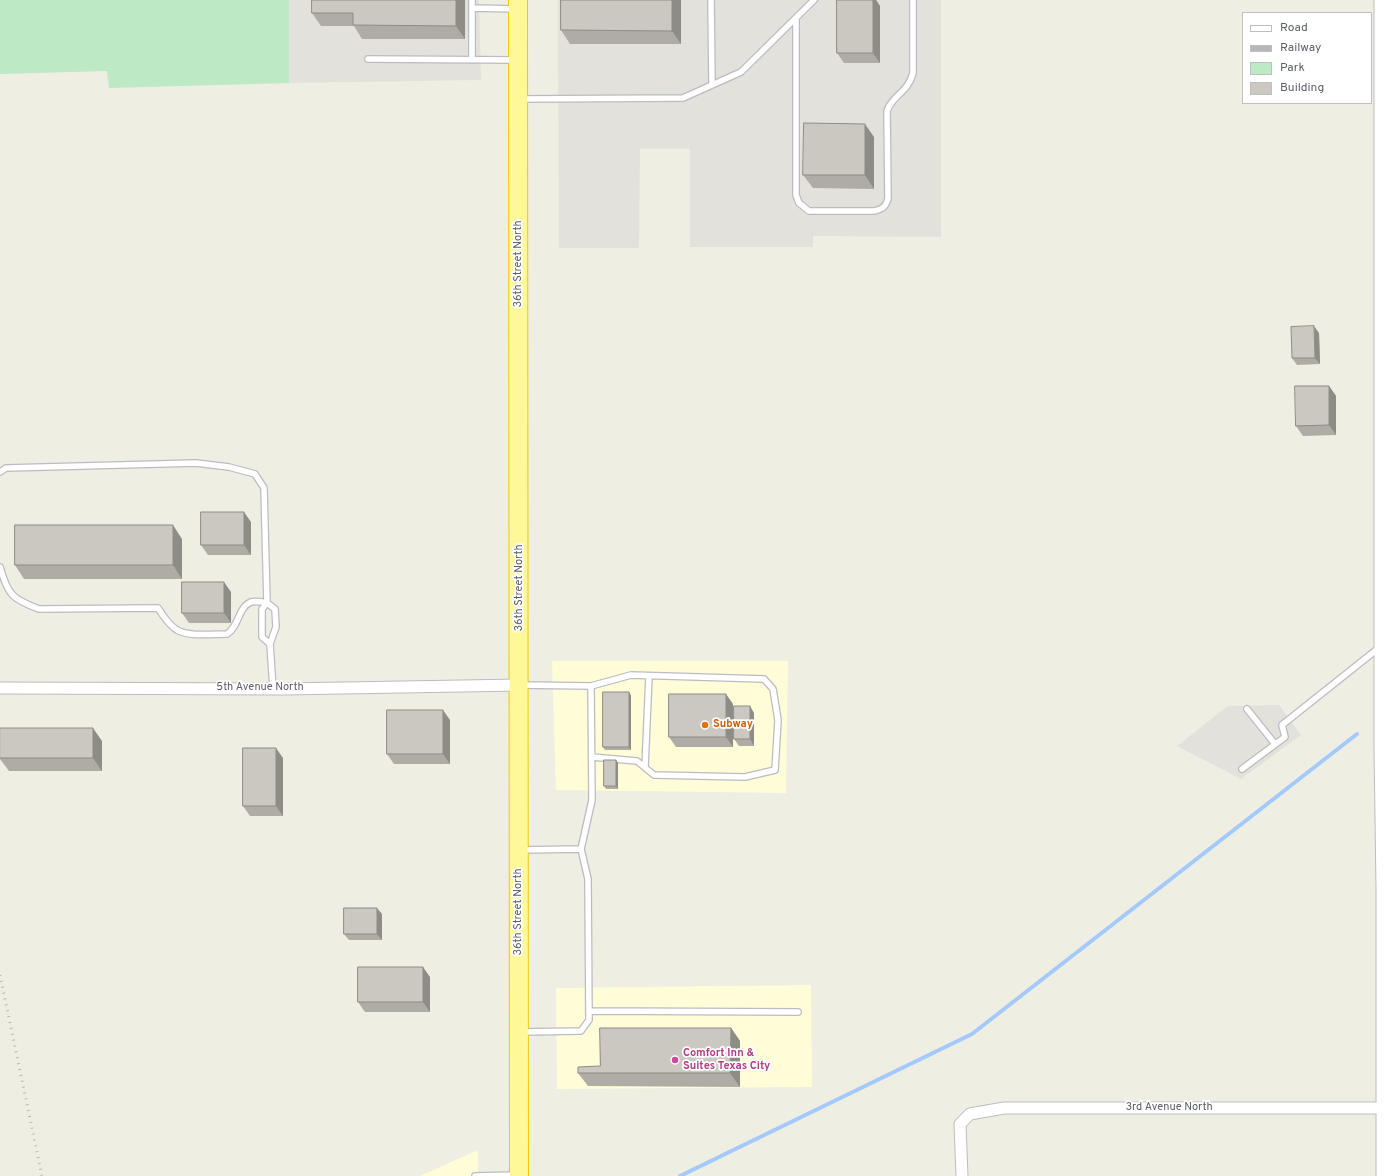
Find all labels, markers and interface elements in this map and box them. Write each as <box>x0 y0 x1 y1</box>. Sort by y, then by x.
legend <box>1242 12 1372 104</box>
text: Road <box>1280 20 1308 36</box>
text: Railway <box>1280 40 1321 56</box>
text: Park <box>1280 60 1305 76</box>
text: Building <box>1280 80 1324 96</box>
street label: 36th Street North <box>512 220 526 308</box>
street label: 36th Street North <box>513 544 527 632</box>
street label: 5th Avenue North <box>216 681 304 695</box>
place label: Subway <box>713 718 753 732</box>
marker: Subway <box>700 720 710 730</box>
street label: 36th Street North <box>512 868 526 956</box>
place label: Comfort Inn & Suites Texas City <box>683 1047 770 1073</box>
marker: Comfort Inn & Suites Texas City <box>670 1055 680 1065</box>
street label: 3rd Avenue North <box>1125 1101 1213 1115</box>

